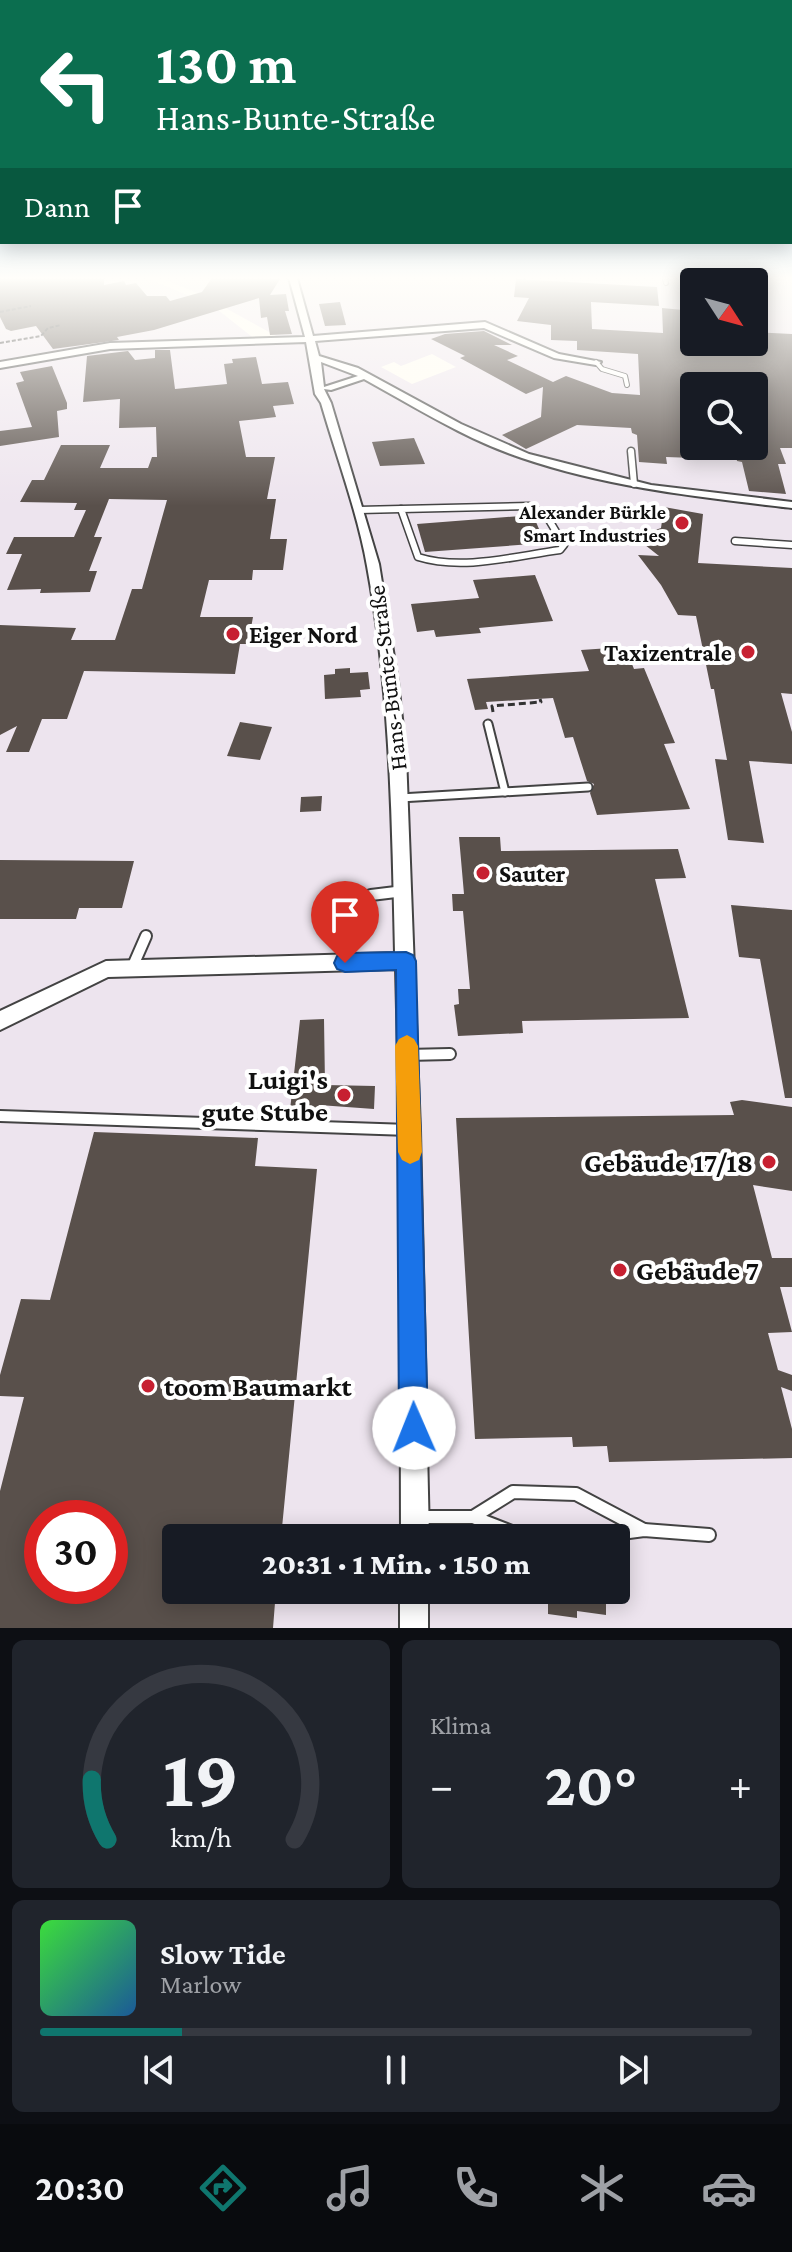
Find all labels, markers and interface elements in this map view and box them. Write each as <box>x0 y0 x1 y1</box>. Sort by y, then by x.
icon: left <box>24 32 128 136</box>
text: 130 m <box>156 33 297 95</box>
text: Hans-Bunte-Straße <box>156 98 435 138</box>
icon: arrive <box>106 184 150 228</box>
text: Dann <box>24 190 90 223</box>
north arrow <box>680 268 768 356</box>
map controls <box>680 268 768 460</box>
button: search <box>680 372 768 460</box>
place label: Alexander Bürkle Smart Industries <box>518 501 666 546</box>
marker: Alexander Bürkle Smart Industries <box>673 514 691 532</box>
street label: Hans-Bunte-Straße <box>362 584 412 772</box>
place label: Eiger Nord <box>249 621 358 648</box>
marker: Eiger Nord <box>224 625 242 643</box>
place label: Taxizentrale <box>604 639 732 666</box>
marker: Taxizentrale <box>739 643 757 661</box>
place label: Sauter <box>499 860 566 887</box>
marker: Sauter <box>474 864 492 882</box>
pin <box>311 881 379 963</box>
icon: arrive <box>323 893 367 937</box>
place label: Luigi's gute Stube <box>202 1064 328 1127</box>
marker: Luigi's gute Stube <box>335 1086 353 1104</box>
place label: Gebäude 17/18 <box>584 1147 753 1178</box>
marker: Gebäude 17/18 <box>760 1153 778 1171</box>
place label: Gebäude 7 <box>636 1255 759 1286</box>
marker: Gebäude 7 <box>611 1261 629 1279</box>
place label: toom Baumarkt <box>164 1371 352 1402</box>
marker: toom Baumarkt <box>139 1377 157 1395</box>
position arrow <box>372 1386 456 1470</box>
speed limit sign: 30 <box>24 1500 128 1604</box>
text: 20:31 · 1 Min. · 150 m <box>262 1547 530 1580</box>
text: Klima <box>430 1711 492 1740</box>
text: 19 <box>163 1731 239 1824</box>
text: 20° <box>544 1751 638 1818</box>
text: − <box>430 1761 453 1809</box>
text: + <box>729 1761 752 1809</box>
text: km/h <box>170 1821 232 1853</box>
text: Slow Tide <box>160 1937 286 1970</box>
text: Marlow <box>160 1970 241 1999</box>
icon: previous <box>137 2048 181 2092</box>
icon: pause <box>374 2048 418 2092</box>
icon: next <box>611 2048 655 2092</box>
icon: directions <box>195 2160 251 2216</box>
icon: music <box>322 2160 378 2216</box>
icon: phone <box>448 2160 504 2216</box>
icon: climate <box>574 2160 630 2216</box>
icon: car <box>701 2160 757 2216</box>
text: 20:30 <box>35 2168 125 2208</box>

